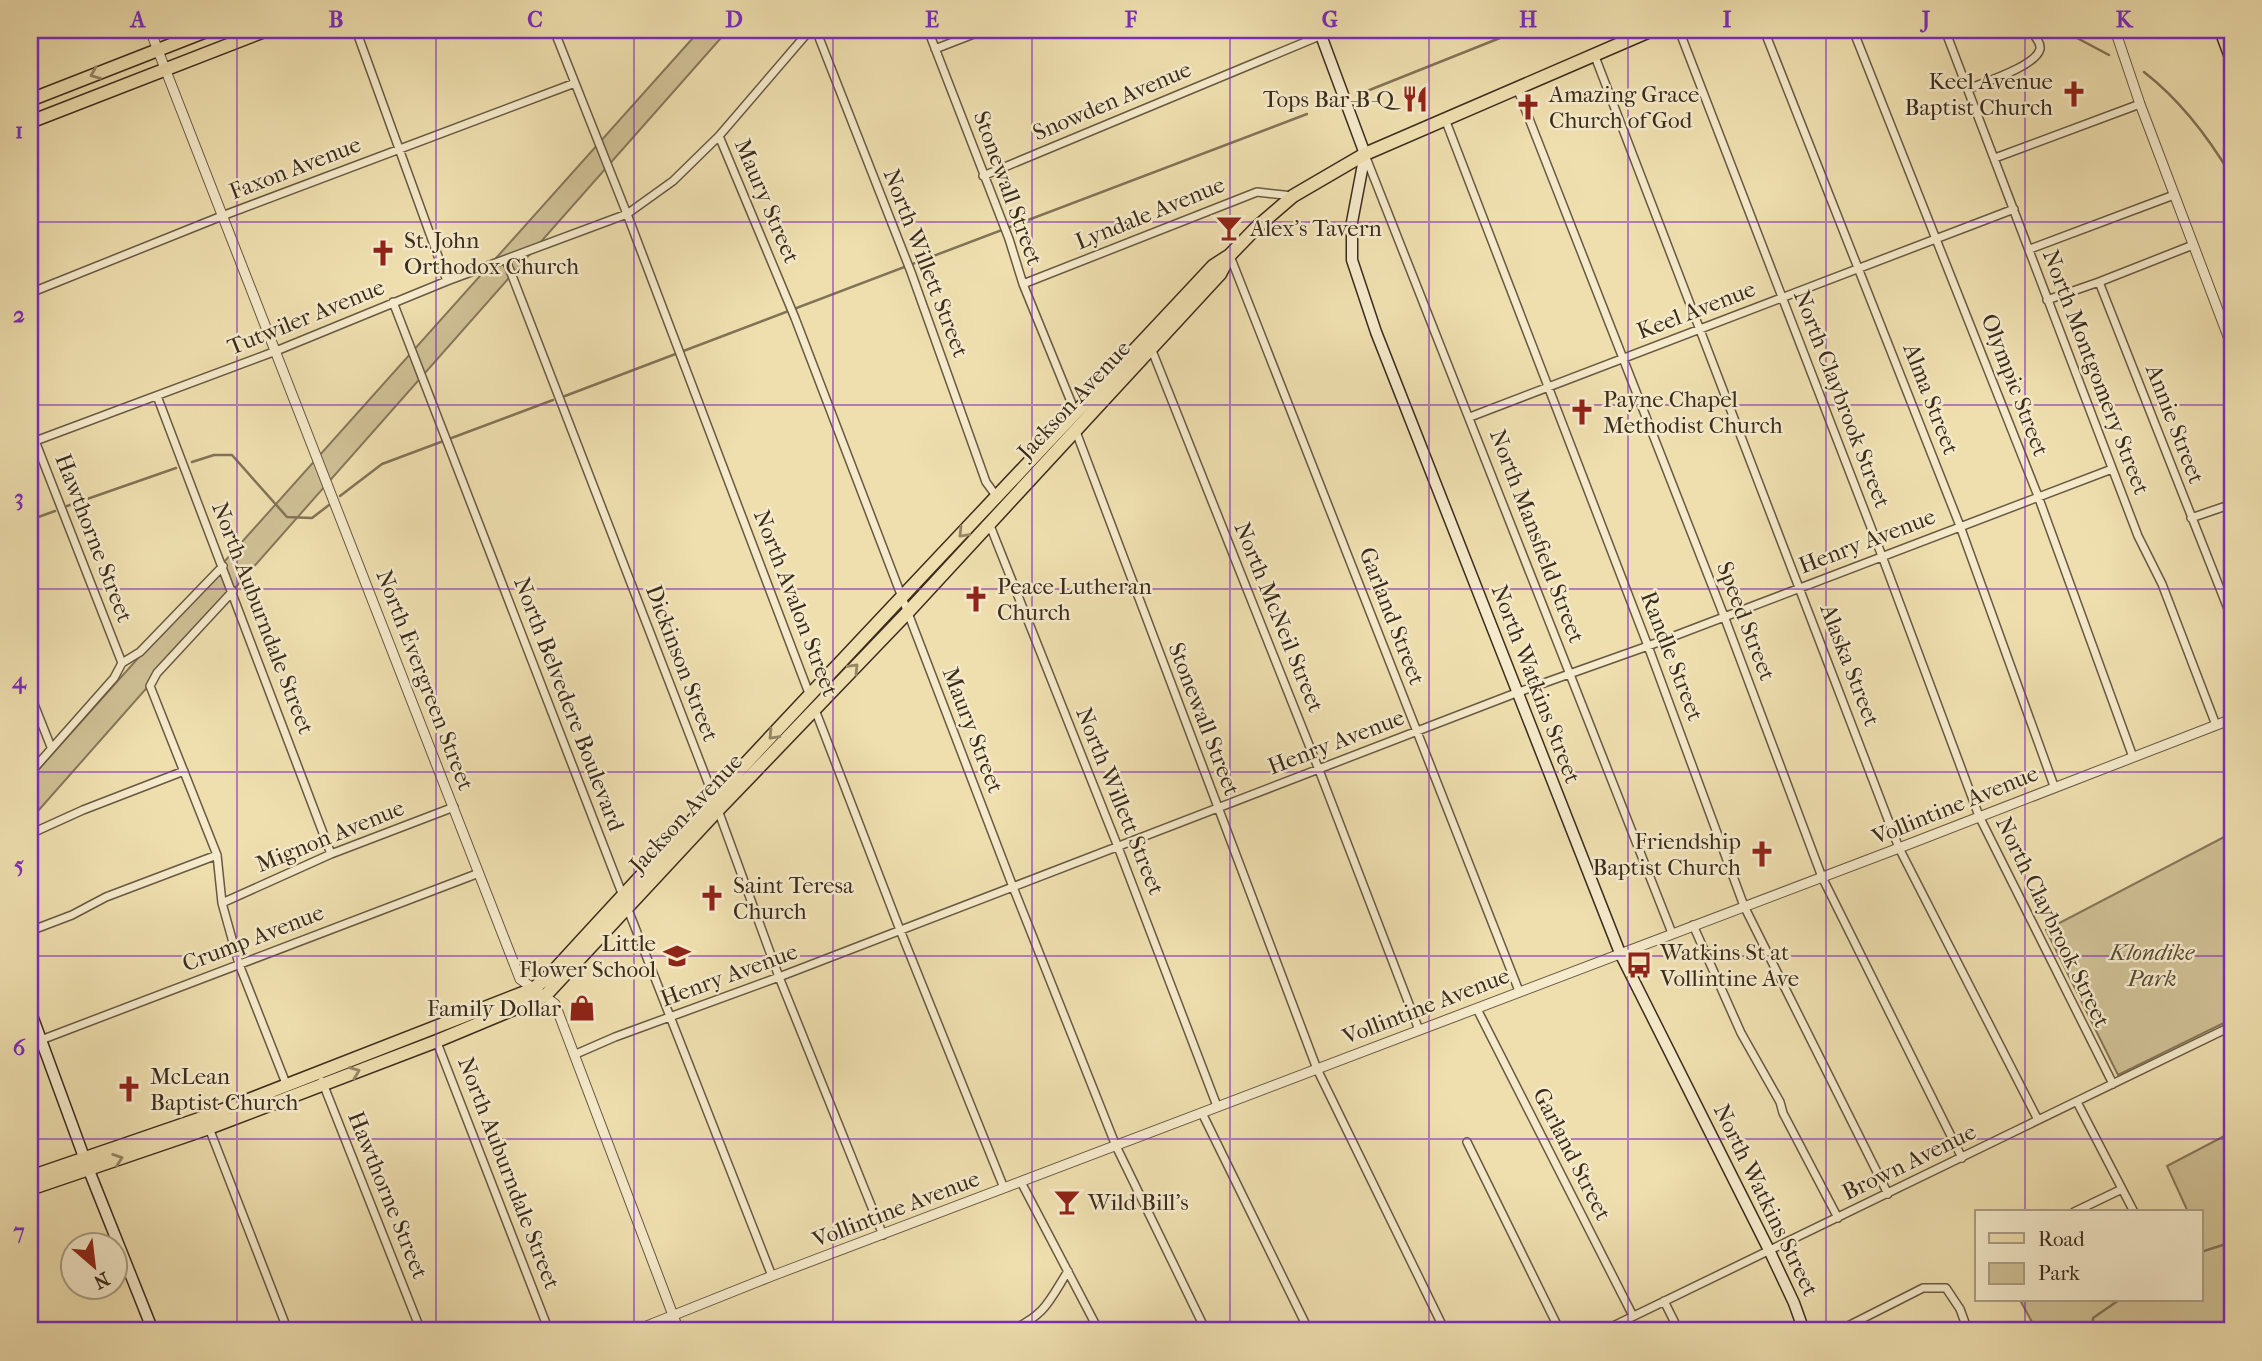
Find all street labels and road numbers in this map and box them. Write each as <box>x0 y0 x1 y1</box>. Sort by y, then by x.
street label: Snowden Avenue <box>1029 56 1195 146</box>
street label: Stonewall Street <box>968 107 1048 269</box>
street label: Faxon Avenue <box>226 131 364 205</box>
street label: Maury Street <box>729 135 805 267</box>
street label: North Willett Street <box>878 165 974 361</box>
street label: Lyndale Avenue <box>1071 171 1229 255</box>
street label: North Montgomery Street <box>2037 246 2155 498</box>
street label: Tutwiler Avenue <box>224 273 388 361</box>
street label: Keel Avenue <box>1633 275 1759 345</box>
street label: North Claybrook Street <box>1788 286 1896 512</box>
street label: Olympic Street <box>1975 310 2055 460</box>
street label: Jackson Avenue <box>1011 335 1136 467</box>
street label: Alma Street <box>1897 339 1965 458</box>
street label: Annie Street <box>2140 360 2210 487</box>
street label: North Mansfield Street <box>1484 425 1590 647</box>
street label: Hawthorne Street <box>49 450 139 626</box>
street label: North Auburndale Street <box>206 498 320 738</box>
street label: Henry Avenue <box>1795 503 1939 579</box>
street label: North Avalon Street <box>748 506 844 700</box>
street label: North McNeil Street <box>1229 518 1329 716</box>
street label: Garland Street <box>1353 543 1431 689</box>
street label: Speed Street <box>1711 558 1781 684</box>
street label: North Evergreen Street <box>370 566 480 794</box>
street label: North Belvedere Boulevard <box>508 573 630 835</box>
street label: Dickinson Street <box>640 581 724 745</box>
street label: North Watkins Street <box>1486 581 1586 787</box>
street label: Randle Street <box>1635 587 1709 725</box>
street label: Alaska Street <box>1814 599 1886 730</box>
street label: Stonewall Street <box>1162 639 1246 799</box>
street label: Maury Street <box>937 663 1009 797</box>
street label: North Willett Street <box>1070 703 1170 899</box>
street label: Henry Avenue <box>1264 704 1408 780</box>
street label: Jackson Avenue <box>623 748 748 880</box>
street label: Vollintine Avenue <box>1867 759 2042 851</box>
street label: Mignon Avenue <box>252 794 408 878</box>
street label: North Claybrook Street <box>1990 812 2116 1032</box>
street label: Crump Avenue <box>179 899 327 977</box>
street label: Henry Avenue <box>657 938 801 1012</box>
street label: Vollintine Avenue <box>1338 962 1513 1051</box>
street label: North Auburndale Street <box>452 1053 566 1293</box>
street label: Garland Street <box>1527 1083 1617 1225</box>
street label: North Watkins Street <box>1708 1099 1824 1301</box>
street label: Hawthorne Street <box>342 1107 434 1283</box>
street label: Brown Avenue <box>1838 1118 1980 1206</box>
street label: Vollintine Avenue <box>808 1165 983 1254</box>

